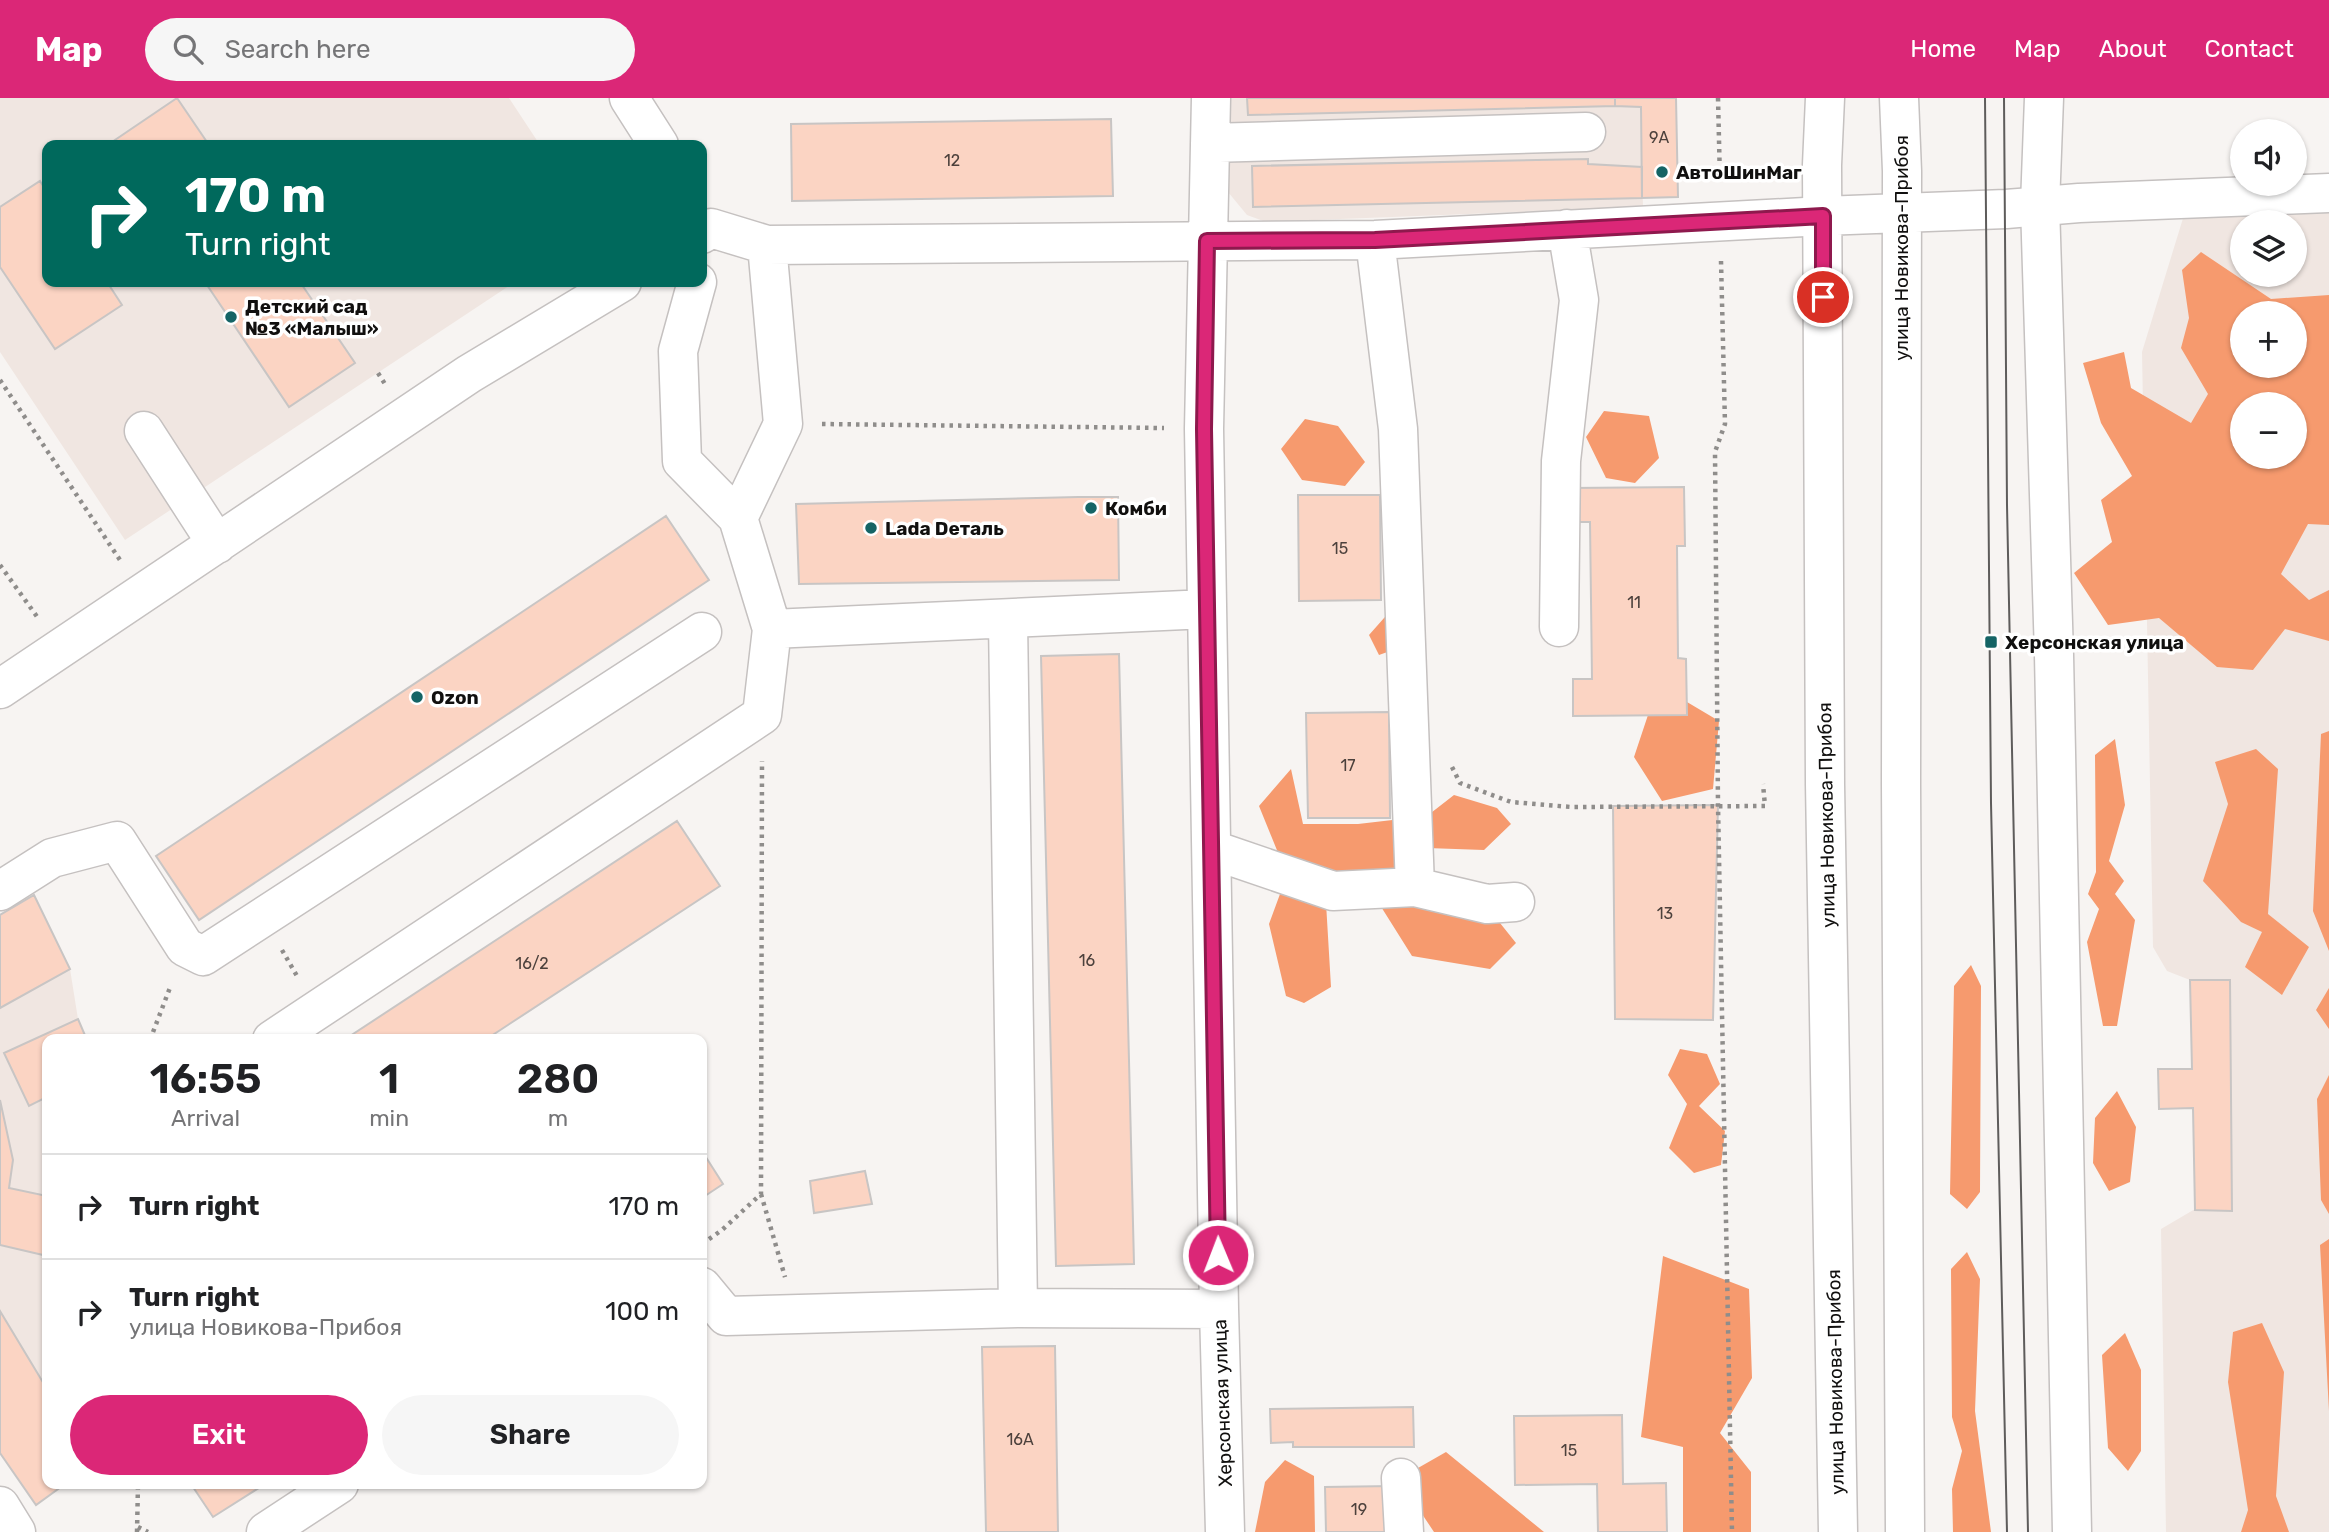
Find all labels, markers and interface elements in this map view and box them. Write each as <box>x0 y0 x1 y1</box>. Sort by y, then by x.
search box <box>145 18 635 81</box>
text: Map <box>35 30 103 69</box>
icon: search <box>169 30 207 68</box>
text: Search here <box>225 34 370 65</box>
text: Home <box>1910 35 1976 63</box>
text: Map <box>2014 35 2061 63</box>
text: About <box>2099 35 2167 63</box>
text: Contact <box>2205 35 2294 63</box>
map controls <box>2230 119 2307 469</box>
button: sound <box>2230 119 2307 196</box>
house number: 9А <box>1649 128 1669 147</box>
street label: улица Новикова-Прибоя <box>1890 135 1913 361</box>
house number: 12 <box>944 151 960 170</box>
place label: АвтоШинМаг <box>1676 161 1802 184</box>
marker: АвтоШинМаг <box>1654 164 1670 180</box>
text: 170 m <box>185 166 326 224</box>
icon: right <box>70 168 161 259</box>
button: layers <box>2230 210 2307 287</box>
text: Turn right <box>185 225 330 263</box>
pin <box>1793 267 1853 327</box>
icon: arrive <box>1804 278 1842 316</box>
place label: Детский сад №3 «Малыш» <box>245 295 379 340</box>
button: + <box>2230 301 2307 378</box>
marker: Детский сад №3 «Малыш» <box>223 309 239 325</box>
button: − <box>2230 392 2307 469</box>
place label: Комби <box>1105 497 1167 520</box>
marker: Комби <box>1083 500 1099 516</box>
place label: Lada Dеталь <box>885 517 1004 540</box>
marker: Lada Dеталь <box>863 520 879 536</box>
house number: 15 <box>1332 539 1348 558</box>
house number: 11 <box>1627 593 1641 612</box>
place label: Херсонская улица <box>2005 631 2184 654</box>
marker: Херсонская улица <box>1983 634 1999 650</box>
place label: Ozon <box>431 686 479 709</box>
marker: Ozon <box>409 689 425 705</box>
street label: улица Новикова-Прибоя <box>1813 702 1840 928</box>
house number: 17 <box>1340 756 1356 775</box>
house number: 13 <box>1657 904 1673 923</box>
house number: 16 <box>1079 951 1096 970</box>
house number: 16/2 <box>515 954 549 973</box>
text: 16:55 <box>150 1054 262 1104</box>
text: 1 <box>379 1054 399 1104</box>
text: 280 <box>517 1054 599 1104</box>
text: Arrival <box>171 1104 240 1132</box>
text: min <box>369 1104 409 1132</box>
text: m <box>548 1104 568 1132</box>
icon: right <box>70 1188 108 1226</box>
text: Turn right <box>129 1191 259 1222</box>
text: 170 m <box>609 1191 679 1222</box>
position arrow <box>1181 1218 1255 1292</box>
street label: улица Новикова-Прибоя <box>1822 1269 1849 1495</box>
text: Turn right <box>129 1282 259 1313</box>
icon: right <box>70 1293 108 1331</box>
text: 100 m <box>605 1296 679 1327</box>
text: улица Новикова-Прибоя <box>129 1313 402 1341</box>
street label: Херсонская улица <box>1208 1319 1237 1487</box>
button: Exit <box>70 1395 368 1475</box>
button: Share <box>382 1395 679 1475</box>
house number: 16А <box>1006 1430 1034 1449</box>
house number: 15 <box>1561 1441 1577 1460</box>
house number: 19 <box>1351 1500 1367 1519</box>

